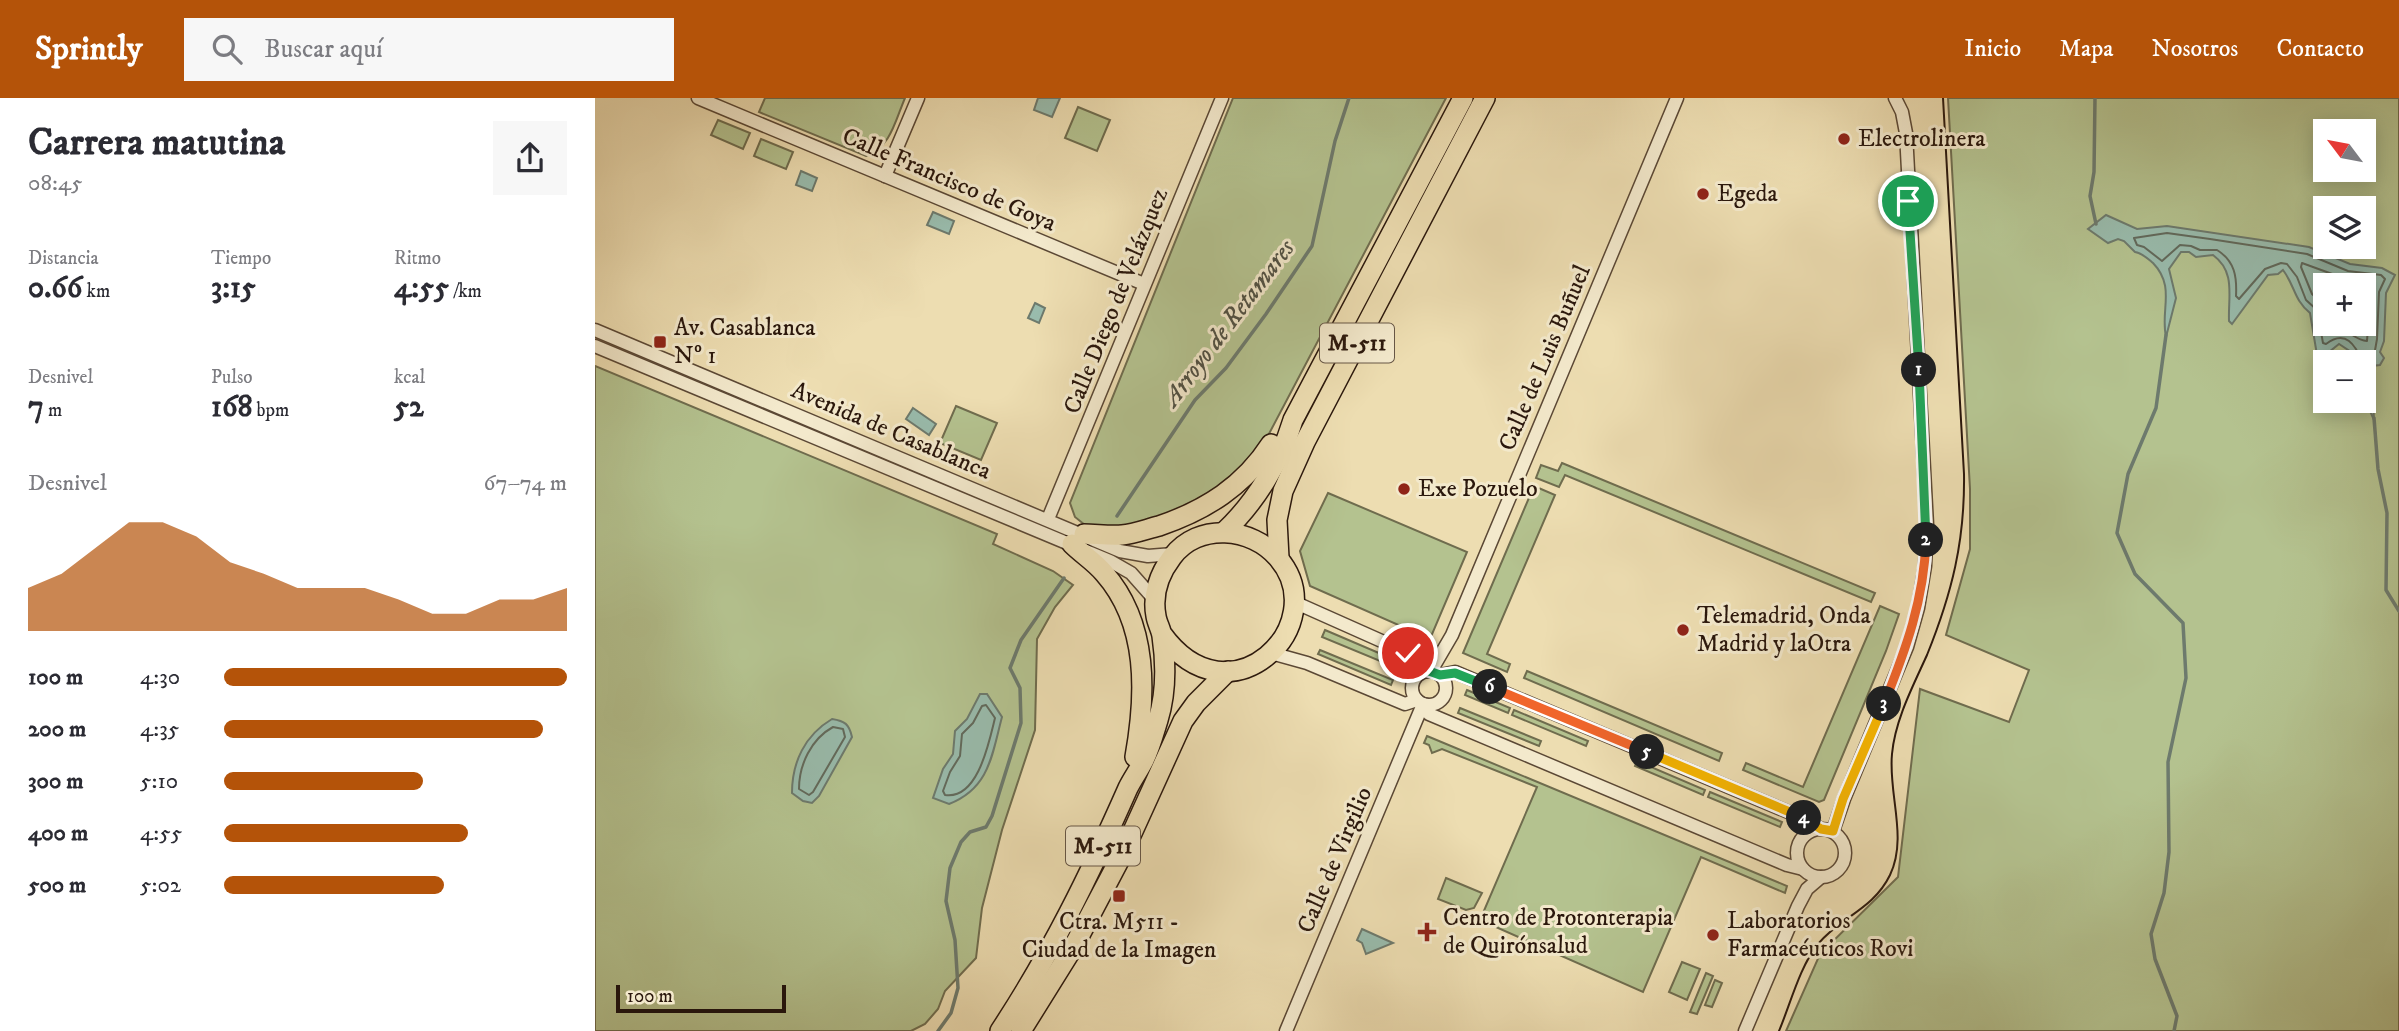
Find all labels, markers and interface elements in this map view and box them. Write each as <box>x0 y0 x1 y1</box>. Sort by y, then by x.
search box <box>184 18 674 81</box>
text: Sprintly <box>35 29 142 70</box>
icon: search <box>208 30 246 68</box>
text: Buscar aquí <box>264 33 383 66</box>
text: Inicio <box>1964 34 2021 64</box>
text: Mapa <box>2059 34 2114 64</box>
text: Nosotros <box>2152 34 2238 64</box>
text: Contacto <box>2276 34 2364 64</box>
text: Carrera matutina <box>28 119 285 167</box>
north arrow <box>2313 119 2377 182</box>
map controls <box>2313 119 2376 413</box>
button: share <box>493 121 567 195</box>
street label: Calle Francisco de Goya <box>838 121 1061 239</box>
place label: Electrolinera <box>1858 124 1986 154</box>
marker: Electrolinera <box>1836 131 1852 147</box>
text: 08:45 <box>28 169 82 198</box>
pin <box>1878 171 1938 231</box>
place label: Egeda <box>1717 179 1779 209</box>
icon: arrive <box>1889 182 1927 220</box>
street label: Calle Diego de Velázquez <box>1057 183 1175 418</box>
marker: Egeda <box>1695 186 1711 202</box>
button: layers <box>2313 196 2376 259</box>
water label: Arroyo de Retamares <box>1154 232 1303 415</box>
text: Distancia <box>28 247 99 270</box>
text: Tiempo <box>211 247 271 270</box>
text: Ritmo <box>394 247 441 270</box>
street label: Calle de Luis Buñuel <box>1492 260 1598 455</box>
text: 0.66 <box>28 270 82 307</box>
text: 3:15 <box>211 270 256 307</box>
text: 4:55 <box>394 270 449 307</box>
button: + <box>2313 273 2376 336</box>
text: km <box>82 280 110 303</box>
text: /km <box>449 280 482 303</box>
place label: Av. Casablanca Nº 1 <box>674 313 816 371</box>
road number: M-511 <box>1320 324 1394 362</box>
marker: Av. Casablanca Nº 1 <box>652 334 668 350</box>
button: − <box>2313 350 2376 413</box>
pin: 1 <box>1901 352 1937 388</box>
text: 1 <box>1915 358 1922 381</box>
text: Desnivel <box>28 366 93 389</box>
text: Pulso <box>211 366 253 389</box>
text: kcal <box>394 366 425 389</box>
street label: Avenida de Casablanca <box>787 375 996 487</box>
text: 7 <box>28 389 44 426</box>
text: 168 <box>211 389 253 426</box>
text: 52 <box>394 389 424 426</box>
text: m <box>44 399 62 422</box>
text: bpm <box>253 399 289 422</box>
text: Desnivel <box>28 469 107 498</box>
text: 67–74 m <box>484 469 567 498</box>
place label: Exe Pozuelo <box>1418 474 1538 504</box>
marker: Exe Pozuelo <box>1396 481 1412 497</box>
pin: 2 <box>1909 522 1943 558</box>
text: 2 <box>1921 528 1930 551</box>
place label: Telemadrid, Onda Madrid y laOtra <box>1697 601 1871 659</box>
marker: Telemadrid, Onda Madrid y laOtra <box>1675 622 1691 638</box>
pin <box>1378 623 1438 683</box>
icon: check <box>1389 634 1427 672</box>
text: 100 m <box>28 663 83 692</box>
text: 4:30 <box>140 663 180 692</box>
pin: 6 <box>1473 670 1507 704</box>
text: 6 <box>1485 675 1494 698</box>
pin: 3 <box>1867 686 1901 722</box>
text: 3 <box>1880 692 1887 715</box>
text: 200 m <box>28 715 86 744</box>
text: 4:35 <box>140 715 179 744</box>
pin: 5 <box>1629 734 1665 770</box>
text: 5 <box>1642 740 1651 763</box>
text: 300 m <box>28 767 84 796</box>
text: 5:10 <box>140 767 178 796</box>
street label: Calle de Virgilio <box>1291 782 1379 938</box>
pin: 4 <box>1787 800 1821 836</box>
text: 4 <box>1798 806 1809 829</box>
text: 400 m <box>28 819 88 848</box>
text: 4:55 <box>140 819 182 848</box>
road number: M-511 <box>1066 826 1140 866</box>
text: 500 m <box>28 871 86 900</box>
text: 5:02 <box>140 871 181 900</box>
marker: Ctra. M511 - Ciudad de la Imagen <box>1111 888 1127 904</box>
place label: Centro de Protonterapia de Quirónsalud <box>1443 903 1674 961</box>
place label: Laboratorios Farmacéuticos Rovi <box>1727 906 1914 964</box>
place label: Ctra. M511 - Ciudad de la Imagen <box>1022 907 1217 965</box>
marker: Centro de Protonterapia de Quirónsalud <box>1417 922 1437 942</box>
marker: Laboratorios Farmacéuticos Rovi <box>1705 927 1721 943</box>
scale bar <box>616 982 786 1014</box>
text: 100 m <box>627 985 673 1008</box>

